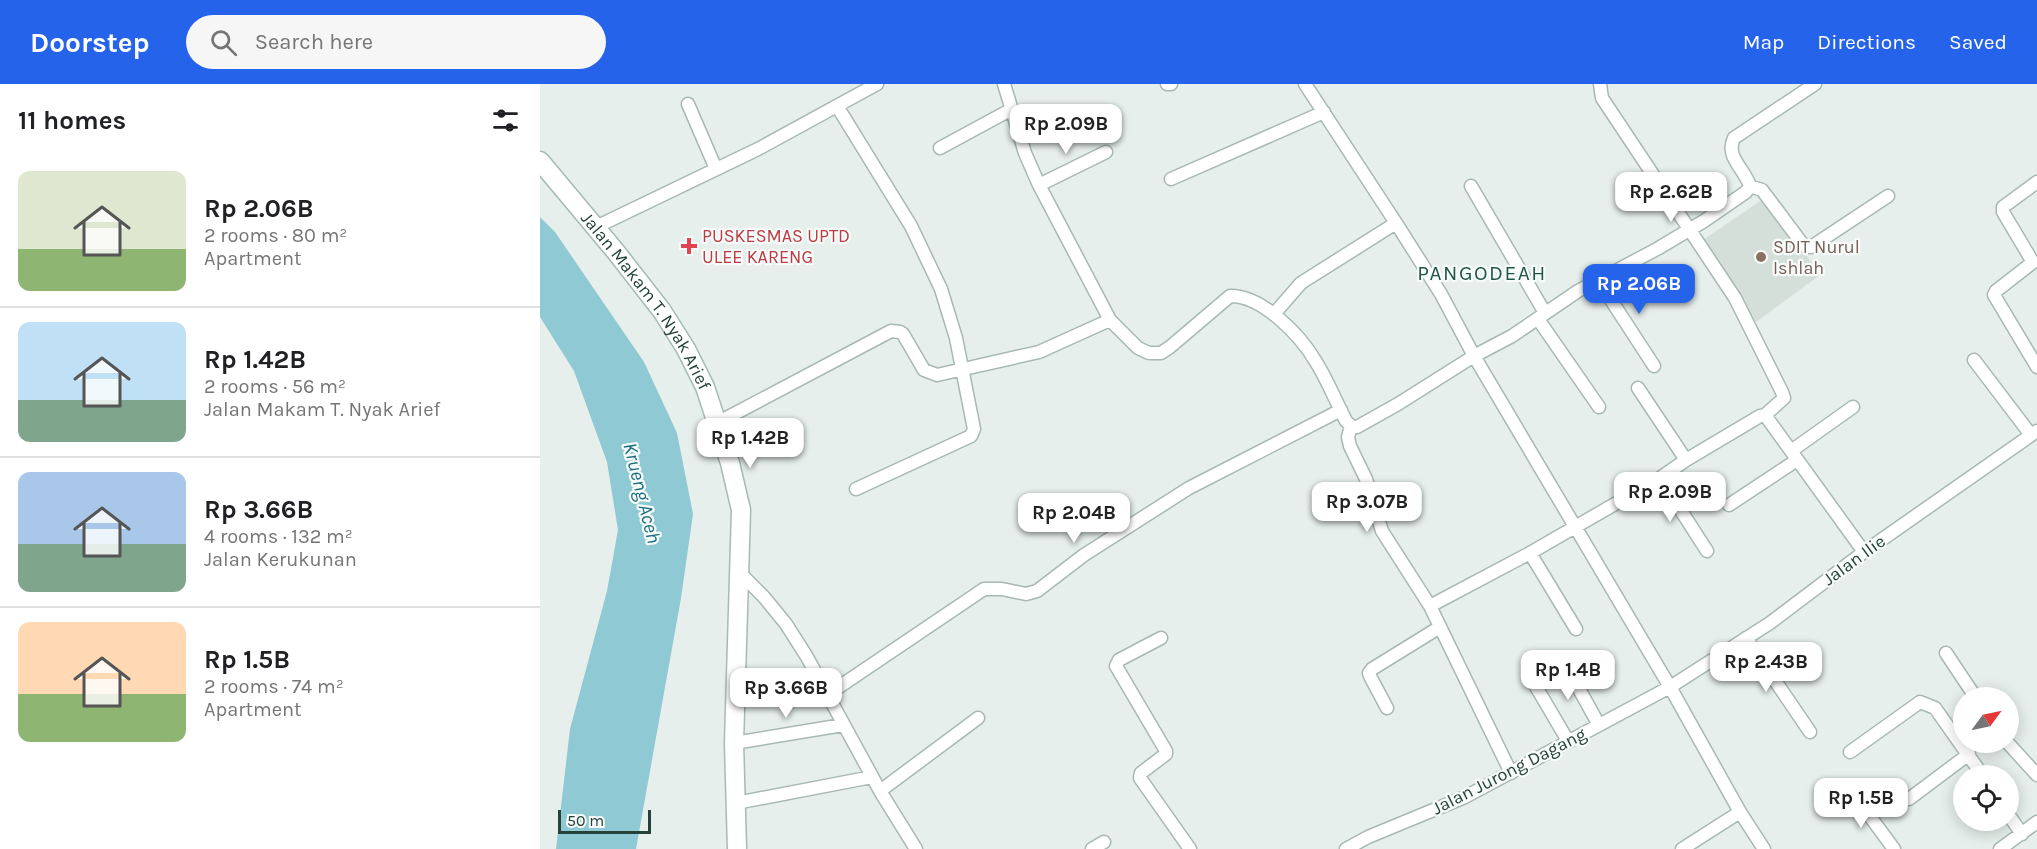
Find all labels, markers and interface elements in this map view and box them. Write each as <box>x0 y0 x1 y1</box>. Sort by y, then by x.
search box <box>186 15 606 69</box>
text: Doorstep <box>30 26 150 59</box>
icon: search <box>207 26 240 59</box>
text: Search here <box>255 29 373 55</box>
text: Map <box>1743 30 1784 54</box>
text: Directions <box>1817 30 1916 54</box>
text: Saved <box>1949 30 2007 54</box>
icon: filters <box>489 104 522 137</box>
pin: Rp 2.09B <box>1004 104 1128 155</box>
text: 11 homes <box>18 105 126 136</box>
text: Rp 2.09B <box>1024 112 1108 135</box>
pin: Rp 2.62B <box>1609 172 1733 223</box>
text: Rp 2.62B <box>1629 180 1713 203</box>
text: Rp 2.06B <box>204 193 314 224</box>
icon: home <box>66 195 138 267</box>
street label: Jalan Makam T. Nyak Arief <box>576 207 716 394</box>
text: 2 rooms · 80 m² <box>204 224 347 247</box>
place label: PUSKESMAS UPTD ULEE KARENG <box>702 225 850 268</box>
place label: SDIT Nurul Ishlah <box>1773 236 1860 279</box>
marker: PUSKESMAS UPTD ULEE KARENG <box>680 237 698 255</box>
text: Apartment <box>204 247 302 270</box>
marker: SDIT Nurul Ishlah <box>1754 250 1768 264</box>
district label: PANGODEAH <box>1417 261 1547 285</box>
pin: Rp 2.06B <box>1577 264 1701 315</box>
text: Rp 2.06B <box>1597 272 1681 295</box>
text: Rp 1.42B <box>204 344 306 375</box>
icon: home <box>66 346 138 418</box>
text: 2 rooms · 56 m² <box>204 375 346 398</box>
text: Jalan Makam T. Nyak Arief <box>204 398 440 421</box>
pin: Rp 1.42B <box>688 418 812 469</box>
text: Rp 1.42B <box>711 426 789 449</box>
water label: Krueng Aceh <box>618 440 666 546</box>
pin: Rp 2.09B <box>1608 472 1732 523</box>
text: Rp 2.09B <box>1628 480 1712 503</box>
pin: Rp 3.07B <box>1305 482 1429 533</box>
text: Rp 3.07B <box>1326 490 1408 513</box>
pin: Rp 2.04B <box>1012 493 1136 544</box>
text: Rp 3.66B <box>204 494 313 525</box>
icon: home <box>66 496 138 568</box>
text: Rp 2.04B <box>1032 501 1116 524</box>
text: 4 rooms · 132 m² <box>204 525 353 548</box>
street label: Jalan Ilie <box>1818 530 1890 590</box>
text: Jalan Kerukunan <box>204 548 357 571</box>
pin: Rp 2.43B <box>1704 642 1828 693</box>
text: Rp 1.5B <box>204 644 290 675</box>
icon: home <box>66 646 138 718</box>
pin: Rp 1.4B <box>1513 650 1623 701</box>
text: Rp 2.43B <box>1724 650 1808 673</box>
text: Rp 1.4B <box>1535 658 1601 681</box>
pin: Rp 3.66B <box>724 668 848 719</box>
text: 2 rooms · 74 m² <box>204 675 344 698</box>
text: Rp 3.66B <box>744 676 828 699</box>
north arrow <box>1953 687 2019 753</box>
map controls <box>1953 687 2019 831</box>
text: Apartment <box>204 698 302 721</box>
street label: Jalan Jurong Dagang <box>1428 723 1590 819</box>
button: locate <box>1953 765 2019 831</box>
pin: Rp 1.5B <box>1806 778 1916 829</box>
text: Rp 1.5B <box>1828 786 1894 809</box>
scale bar <box>558 807 651 834</box>
text: 50 m <box>567 811 604 830</box>

